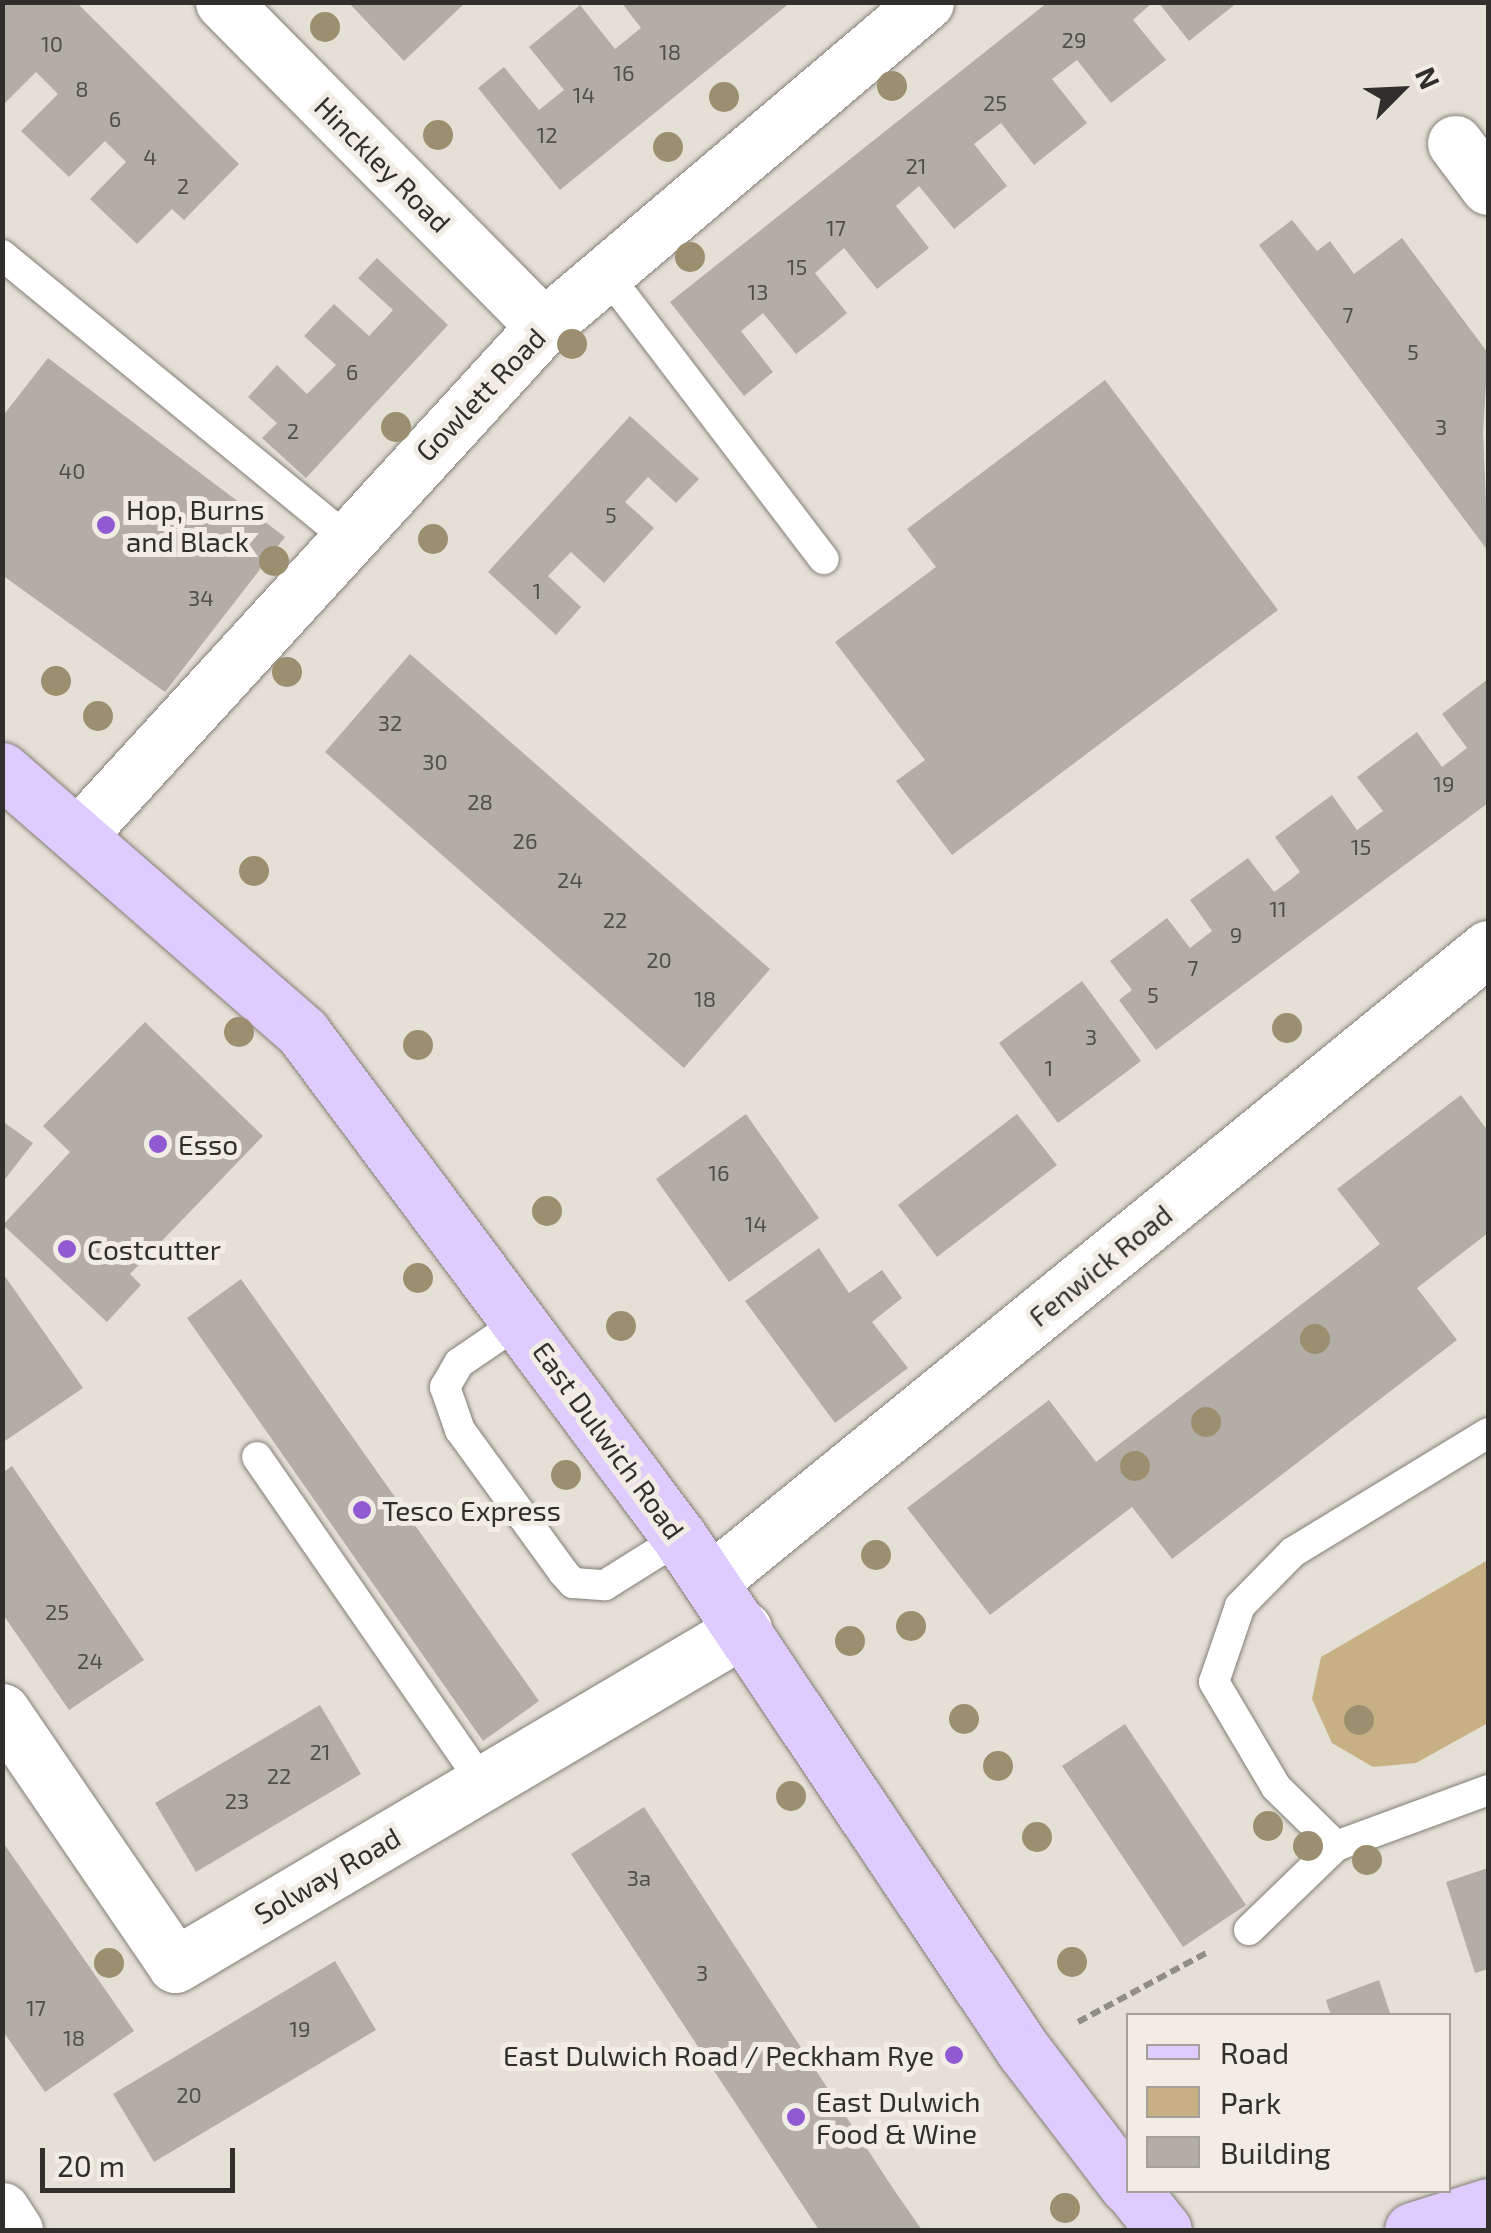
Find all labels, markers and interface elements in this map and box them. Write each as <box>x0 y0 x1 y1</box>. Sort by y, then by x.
house number: 29 <box>1062 27 1086 53</box>
house number: 10 <box>41 31 63 57</box>
house number: 18 <box>659 39 681 65</box>
north arrow <box>1351 40 1451 140</box>
house number: 16 <box>613 60 635 86</box>
text: N <box>1409 62 1448 94</box>
house number: 8 <box>75 76 89 102</box>
house number: 14 <box>573 82 595 108</box>
street label: Hinckley Road <box>308 89 458 239</box>
house number: 25 <box>983 90 1007 116</box>
house number: 6 <box>109 106 121 132</box>
house number: 12 <box>536 122 558 148</box>
house number: 4 <box>143 144 157 170</box>
house number: 21 <box>905 153 927 179</box>
house number: 2 <box>177 173 189 199</box>
house number: 17 <box>826 215 846 241</box>
house number: 15 <box>787 254 807 280</box>
house number: 13 <box>748 279 768 305</box>
house number: 7 <box>1342 302 1354 328</box>
street label: Gowlett Road <box>408 321 552 467</box>
house number: 5 <box>1407 339 1419 365</box>
house number: 6 <box>346 359 358 385</box>
house number: 3 <box>1435 414 1447 440</box>
house number: 2 <box>287 418 299 444</box>
house number: 40 <box>59 458 85 484</box>
place label: Hop, Burns and Black <box>126 492 265 558</box>
house number: 5 <box>605 502 617 528</box>
marker: Hop, Burns and Black <box>95 514 117 536</box>
house number: 1 <box>533 578 541 604</box>
house number: 34 <box>188 585 214 611</box>
house number: 32 <box>378 710 402 736</box>
house number: 30 <box>422 749 448 775</box>
house number: 19 <box>1433 771 1455 797</box>
house number: 28 <box>467 789 493 815</box>
house number: 26 <box>513 828 537 854</box>
house number: 15 <box>1351 834 1371 860</box>
house number: 24 <box>557 867 583 893</box>
house number: 11 <box>1269 896 1287 922</box>
house number: 22 <box>603 907 627 933</box>
house number: 9 <box>1230 922 1242 948</box>
house number: 20 <box>646 947 672 973</box>
house number: 7 <box>1187 955 1199 981</box>
house number: 5 <box>1147 982 1159 1008</box>
house number: 18 <box>694 986 716 1012</box>
house number: 3 <box>1085 1024 1097 1050</box>
house number: 1 <box>1045 1055 1053 1081</box>
place label: Esso <box>178 1127 238 1161</box>
marker: Esso <box>147 1133 169 1155</box>
house number: 16 <box>708 1160 730 1186</box>
street label: Fenwick Road <box>1022 1197 1178 1333</box>
house number: 14 <box>745 1211 767 1237</box>
place label: Costcutter <box>87 1232 221 1266</box>
marker: Costcutter <box>56 1238 78 1260</box>
street label: East Dulwich Road <box>526 1335 692 1545</box>
place label: Tesco Express <box>382 1493 561 1527</box>
marker: Tesco Express <box>351 1499 373 1521</box>
house number: 25 <box>45 1599 69 1625</box>
house number: 24 <box>77 1648 103 1674</box>
house number: 21 <box>309 1739 331 1765</box>
house number: 22 <box>267 1763 291 1789</box>
house number: 23 <box>225 1788 249 1814</box>
street label: Solway Road <box>248 1820 406 1930</box>
house number: 3a <box>627 1865 651 1891</box>
house number: 3 <box>696 1960 708 1986</box>
house number: 17 <box>26 1995 46 2021</box>
legend <box>1126 2013 1451 2193</box>
house number: 19 <box>289 2016 311 2042</box>
house number: 18 <box>63 2025 85 2051</box>
text: Road <box>1220 2034 1289 2070</box>
place label: East Dulwich Road / Peckham Rye <box>503 2038 934 2072</box>
marker: East Dulwich Road / Peckham Rye <box>943 2044 965 2066</box>
house number: 20 <box>176 2082 202 2108</box>
place label: East Dulwich Food & Wine <box>816 2084 981 2150</box>
text: Park <box>1220 2084 1281 2120</box>
marker: East Dulwich Food & Wine <box>785 2106 807 2128</box>
scale bar <box>45 2128 240 2190</box>
text: Building <box>1220 2134 1331 2170</box>
text: 20 m <box>57 2147 125 2183</box>

